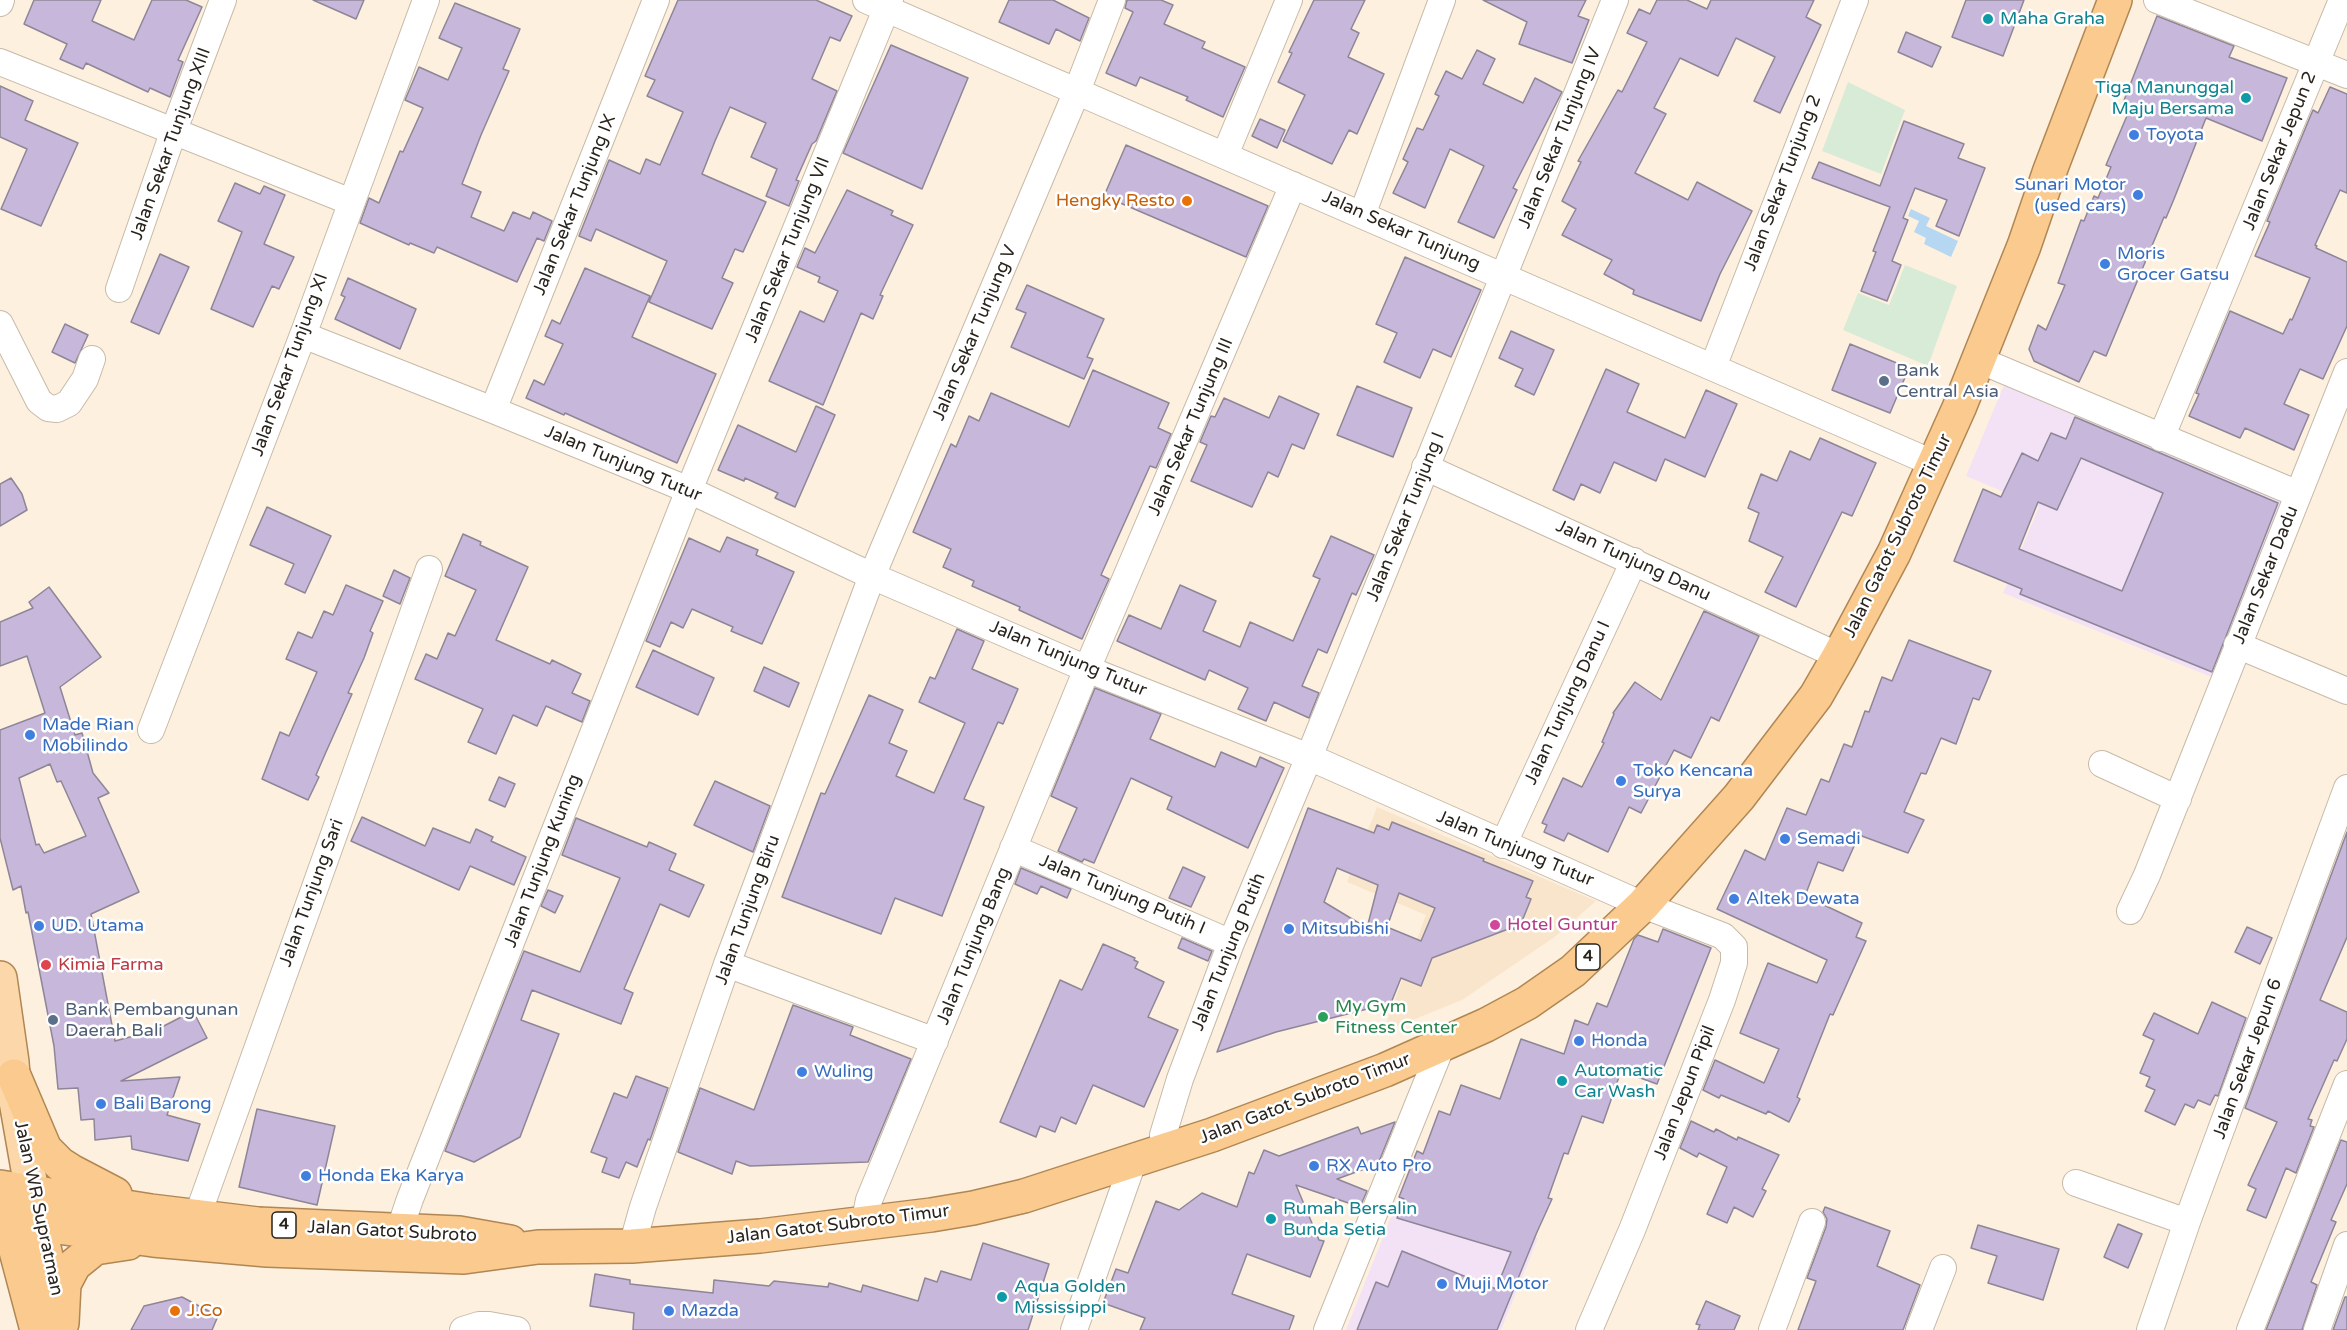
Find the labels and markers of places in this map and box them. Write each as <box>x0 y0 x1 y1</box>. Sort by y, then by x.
place label: Maha Graha <box>2000 8 2105 30</box>
marker: Maha Graha <box>1981 12 1995 26</box>
place label: Tiga Manunggal Maju Bersama <box>2095 77 2234 119</box>
marker: Tiga Manunggal Maju Bersama <box>2239 91 2253 105</box>
place label: Toyota <box>2146 124 2204 146</box>
marker: Toyota <box>2127 128 2141 142</box>
place label: Sunari Motor (used cars) <box>2014 174 2126 216</box>
marker: Sunari Motor (used cars) <box>2131 188 2145 202</box>
place label: Hengky Resto <box>1056 190 1175 212</box>
marker: Hengky Resto <box>1180 194 1194 208</box>
place label: Moris Grocer Gatsu <box>2117 243 2229 286</box>
marker: Moris Grocer Gatsu <box>2098 257 2112 271</box>
place label: Bank Central Asia <box>1896 360 1999 403</box>
marker: Bank Central Asia <box>1877 374 1891 388</box>
place label: Made Rian Mobilindo <box>42 714 134 756</box>
marker: Made Rian Mobilindo <box>23 728 37 742</box>
place label: Toko Kencana Surya <box>1633 760 1753 802</box>
marker: Toko Kencana Surya <box>1614 774 1628 788</box>
place label: Semadi <box>1797 828 1861 850</box>
marker: Semadi <box>1778 832 1792 846</box>
place label: Altek Dewata <box>1746 888 1860 910</box>
marker: Altek Dewata <box>1727 892 1741 906</box>
place label: Hotel Guntur <box>1507 914 1617 936</box>
place label: UD. Utama <box>51 915 144 937</box>
place label: Mitsubishi <box>1301 918 1389 940</box>
marker: Hotel Guntur <box>1488 918 1502 932</box>
marker: UD. Utama <box>32 919 46 933</box>
marker: Mitsubishi <box>1282 922 1296 936</box>
place label: Kimia Farma <box>58 954 164 976</box>
marker: Kimia Farma <box>39 958 53 972</box>
place label: My Gym Fitness Center <box>1335 996 1457 1038</box>
place label: Bank Pembangunan Daerah Bali <box>65 999 238 1042</box>
marker: My Gym Fitness Center <box>1316 1010 1330 1024</box>
marker: Bank Pembangunan Daerah Bali <box>46 1013 60 1027</box>
place label: Honda <box>1591 1030 1648 1052</box>
marker: Honda <box>1572 1034 1586 1048</box>
place label: Automatic Car Wash <box>1574 1060 1663 1102</box>
place label: Wuling <box>814 1061 874 1083</box>
marker: Wuling <box>795 1065 809 1079</box>
marker: Automatic Car Wash <box>1555 1074 1569 1088</box>
place label: Bali Barong <box>113 1093 212 1115</box>
marker: Bali Barong <box>94 1097 108 1111</box>
place label: RX Auto Pro <box>1326 1155 1432 1177</box>
marker: RX Auto Pro <box>1307 1159 1321 1173</box>
place label: Honda Eka Karya <box>318 1165 464 1187</box>
marker: Honda Eka Karya <box>299 1169 313 1183</box>
place label: Rumah Bersalin Bunda Setia <box>1283 1198 1417 1240</box>
marker: Rumah Bersalin Bunda Setia <box>1264 1212 1278 1226</box>
place label: Muji Motor <box>1454 1273 1548 1295</box>
place label: Aqua Golden Mississippi <box>1014 1276 1126 1318</box>
marker: Muji Motor <box>1435 1277 1449 1291</box>
marker: Aqua Golden Mississippi <box>995 1290 1009 1304</box>
place label: J.Co <box>187 1300 223 1322</box>
place label: Mazda <box>681 1300 739 1322</box>
marker: J.Co <box>168 1304 182 1318</box>
marker: Mazda <box>662 1304 676 1318</box>

